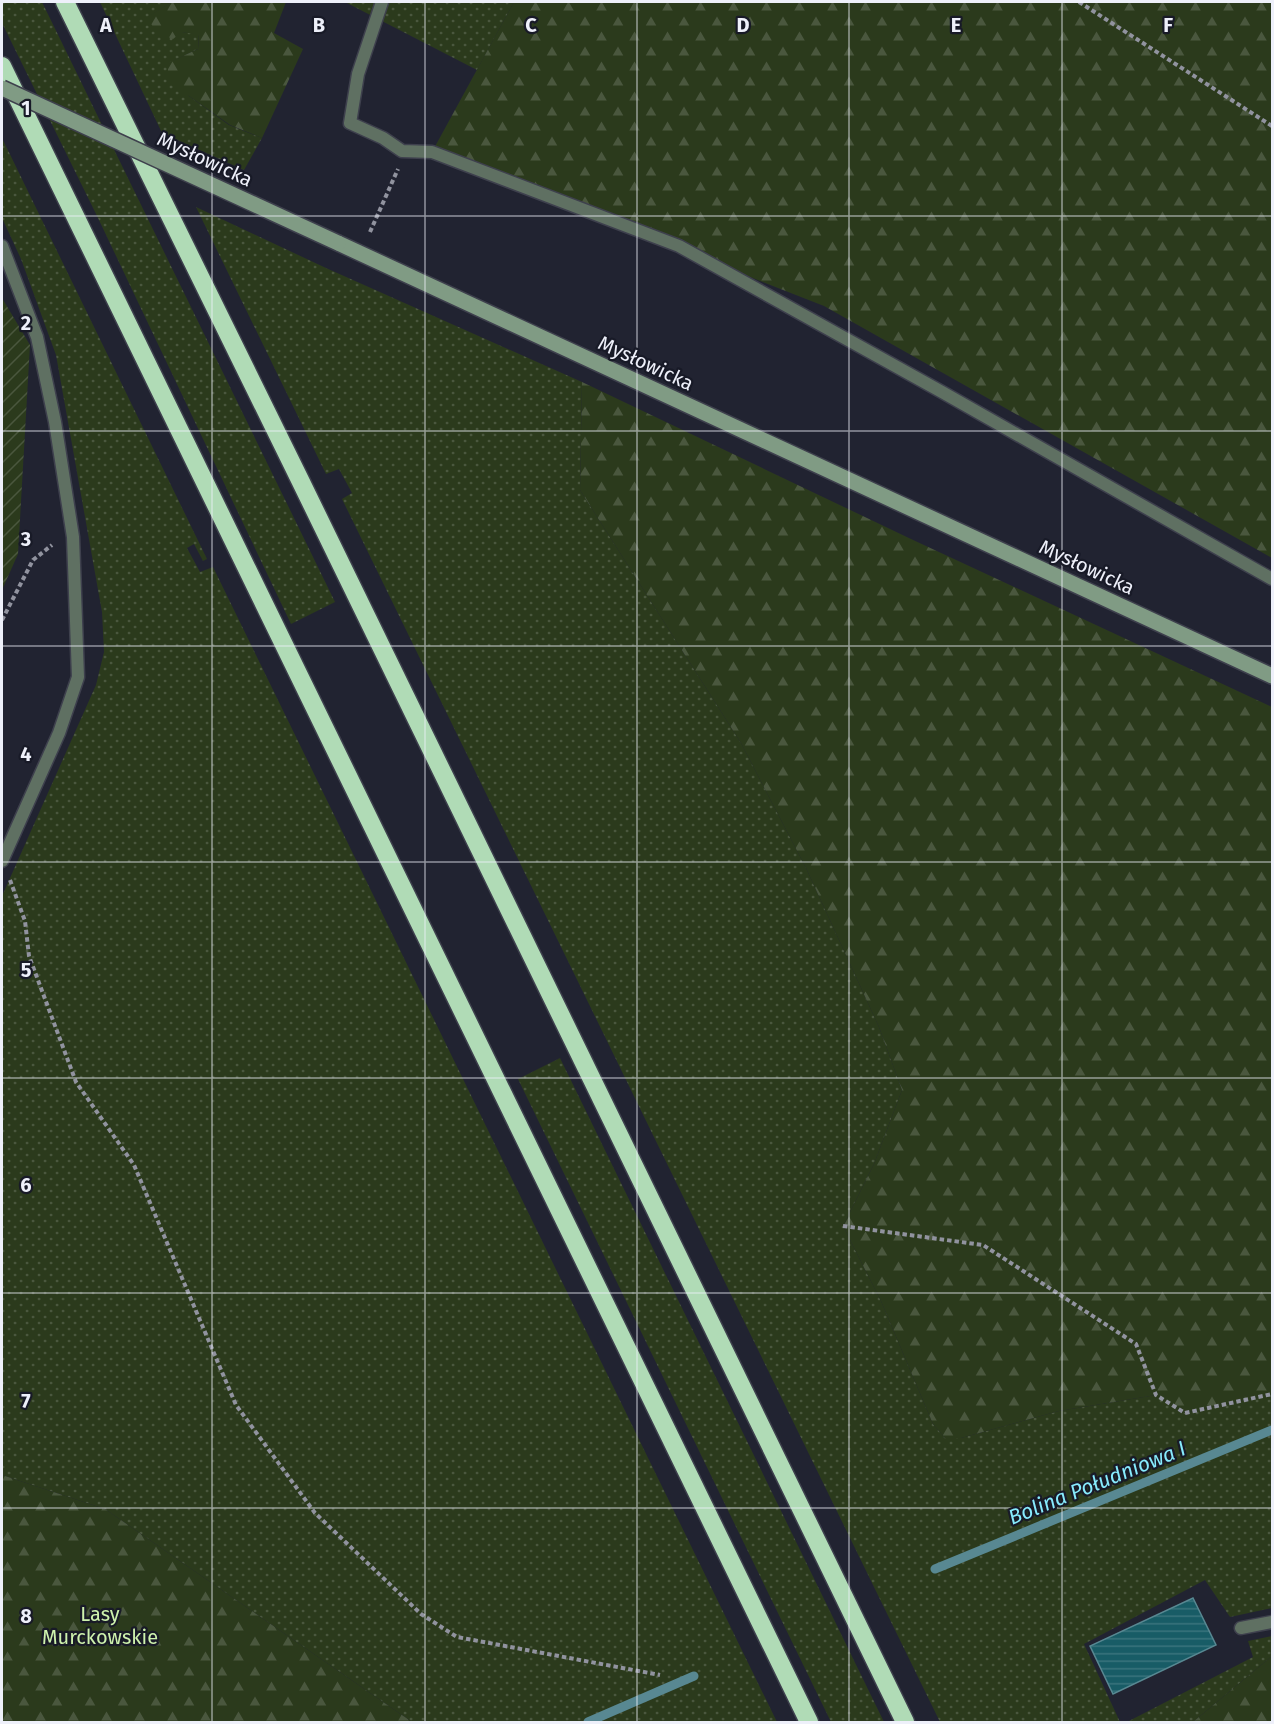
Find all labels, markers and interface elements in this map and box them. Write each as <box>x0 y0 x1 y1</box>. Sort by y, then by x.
text: A <box>99 13 113 37</box>
text: B <box>313 13 325 37</box>
text: C <box>525 13 537 37</box>
text: D <box>736 13 750 37</box>
text: E <box>951 13 961 37</box>
text: F <box>1163 13 1173 37</box>
text: 1 <box>21 96 31 120</box>
street label: Mysłowicka <box>153 126 257 192</box>
text: 2 <box>21 311 31 335</box>
street label: Mysłowicka <box>594 330 698 396</box>
text: 3 <box>20 527 31 551</box>
street label: Mysłowicka <box>1035 534 1139 600</box>
text: 4 <box>20 742 32 766</box>
text: 5 <box>21 958 32 982</box>
text: 6 <box>20 1173 32 1197</box>
text: 7 <box>21 1389 31 1413</box>
water label: Bolina Południowa I <box>1004 1436 1190 1530</box>
park label: Lasy Murckowskie <box>42 1602 158 1649</box>
text: 8 <box>20 1604 32 1628</box>

